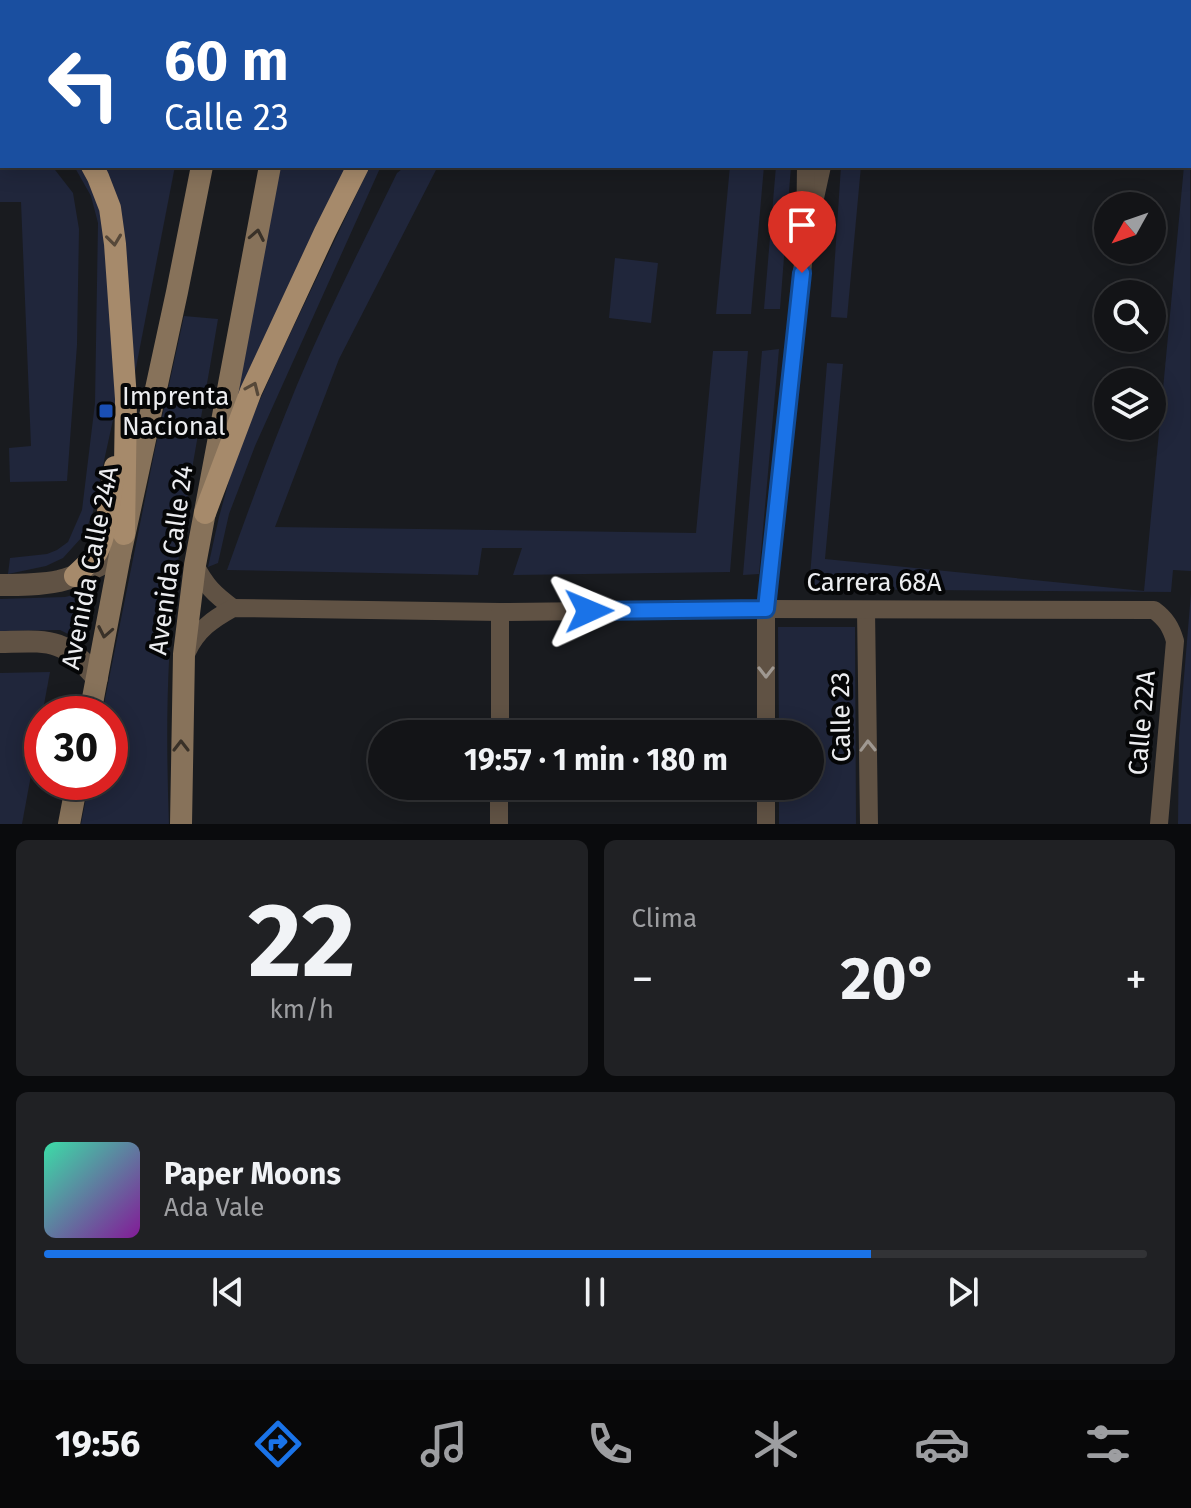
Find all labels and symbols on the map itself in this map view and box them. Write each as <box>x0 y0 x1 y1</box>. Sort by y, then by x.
pin <box>768 191 836 273</box>
north arrow <box>1094 192 1166 264</box>
one-way arrow <box>247 228 264 241</box>
one-way arrow <box>106 234 123 247</box>
place label: Imprenta Nacional <box>122 381 229 442</box>
one-way arrow <box>243 382 259 396</box>
marker: Imprenta Nacional <box>97 402 115 420</box>
street label: Avenida Calle 24 <box>142 463 200 657</box>
street label: Avenida Calle 24A <box>55 464 125 672</box>
street label: Carrera 68A <box>806 567 942 598</box>
position arrow <box>547 569 631 653</box>
one-way arrow <box>98 625 115 639</box>
one-way arrow <box>757 666 775 679</box>
street label: Calle 22A <box>1122 669 1162 777</box>
street label: Calle 23 <box>825 672 857 762</box>
speed limit sign: 30 <box>24 696 128 800</box>
one-way arrow <box>173 739 190 752</box>
one-way arrow <box>859 739 877 752</box>

